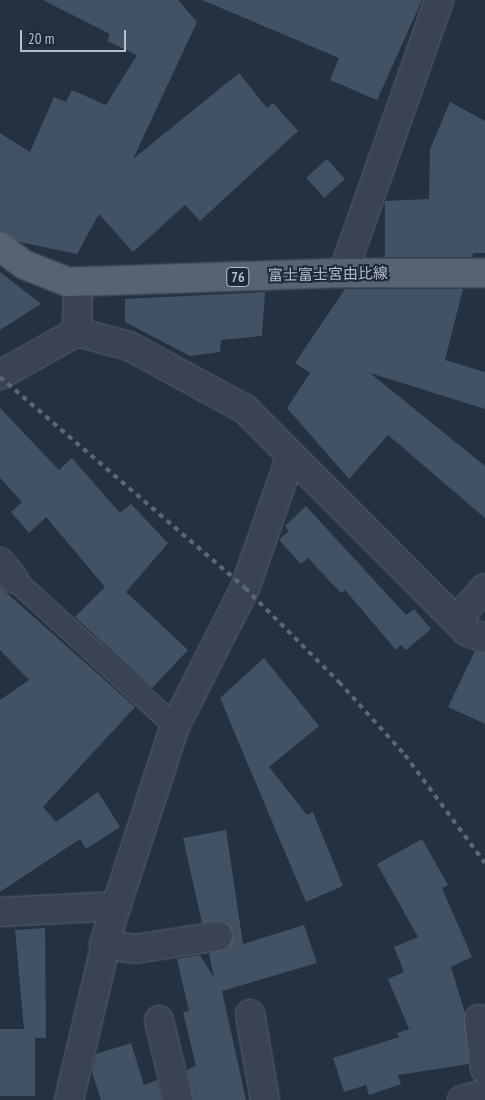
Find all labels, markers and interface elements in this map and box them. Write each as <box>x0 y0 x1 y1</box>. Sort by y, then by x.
scale bar <box>22 20 129 52</box>
text: 20 m <box>28 29 54 48</box>
street label: 富士富士宮由比線 <box>268 264 388 284</box>
road number: 76 <box>226 266 250 288</box>

